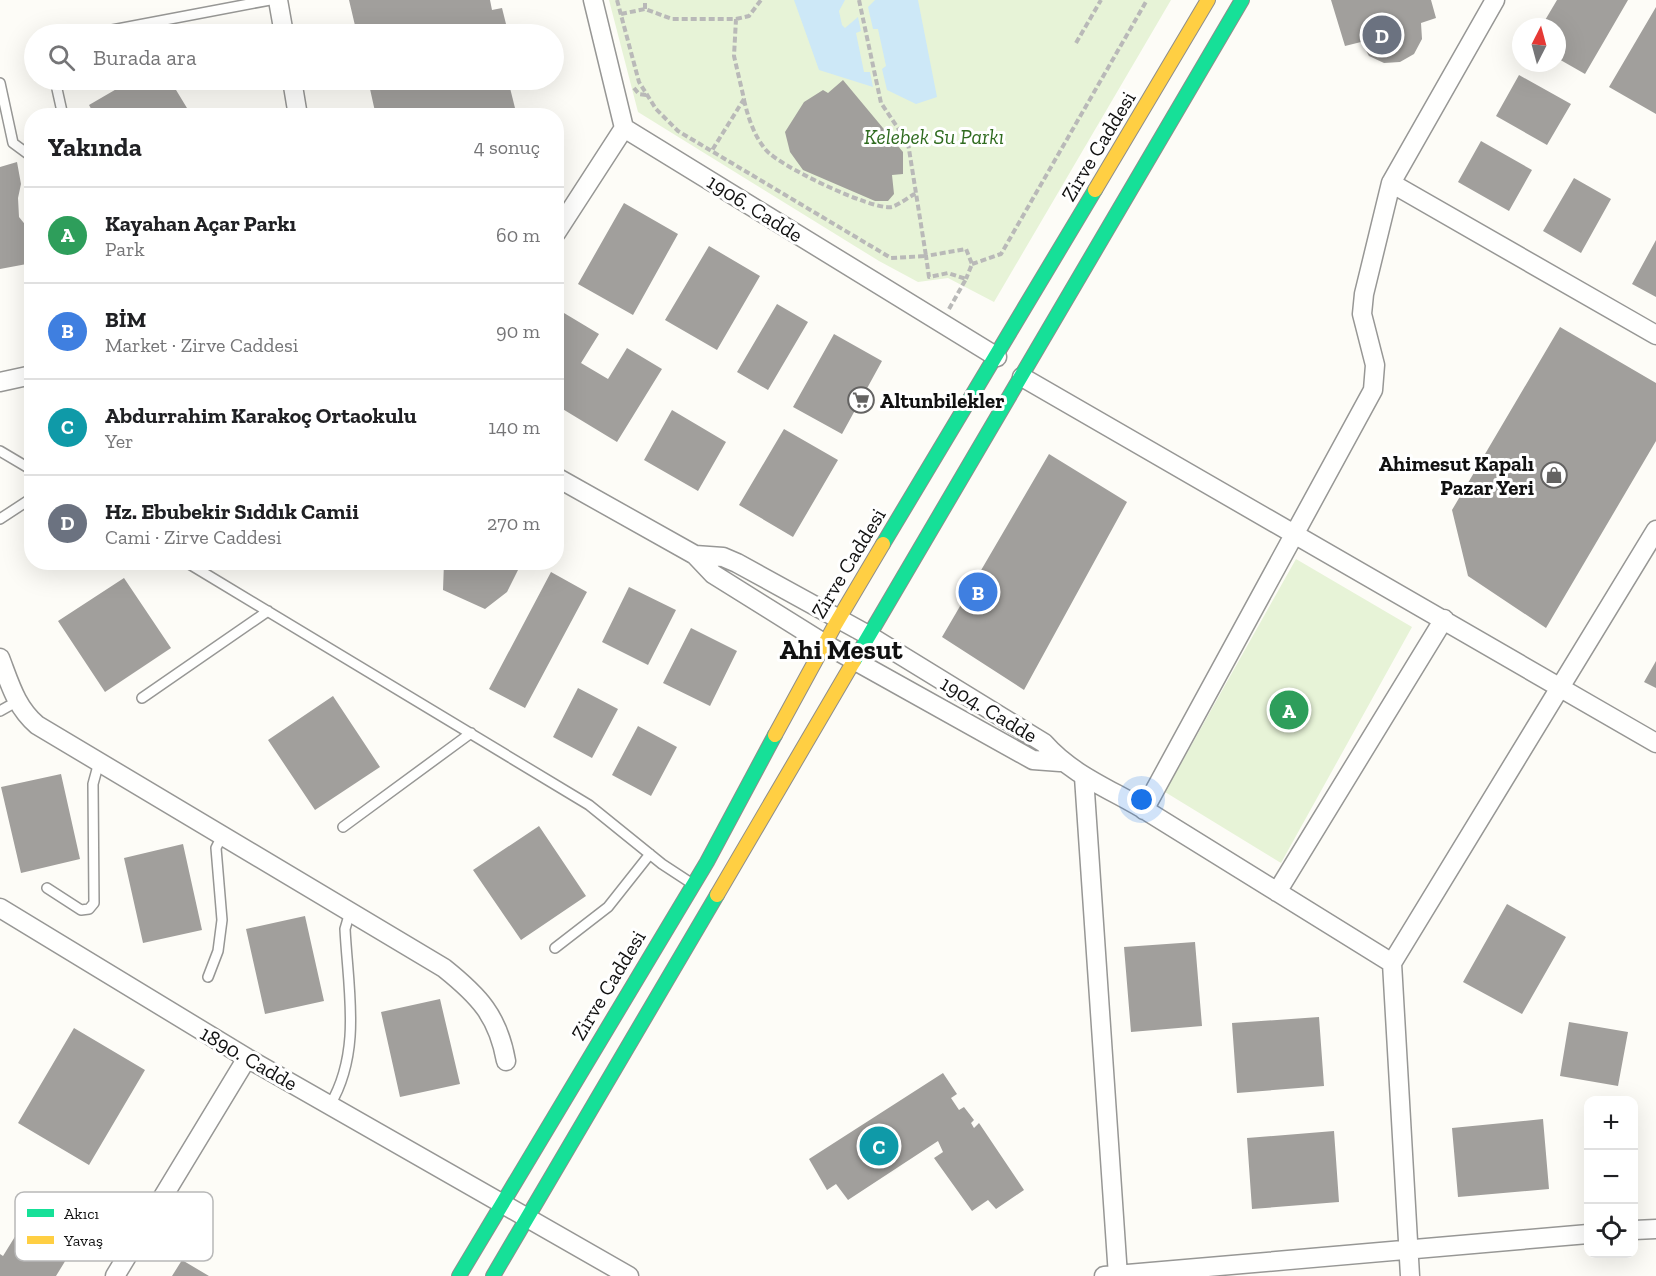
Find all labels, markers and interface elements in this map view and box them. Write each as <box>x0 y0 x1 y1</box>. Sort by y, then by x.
pin: D <box>1362 12 1402 57</box>
north arrow <box>1512 18 1566 72</box>
search box <box>24 24 564 90</box>
icon: search <box>45 41 78 74</box>
text: Burada ara <box>93 44 197 71</box>
street label: Zirve Caddesi <box>1055 87 1141 205</box>
park label: Kelebek Su Parkı <box>864 124 1004 149</box>
text: Yakında <box>48 131 142 163</box>
text: 4 sonuç <box>474 135 540 159</box>
street label: 1906. Cadde <box>703 169 808 247</box>
text: Kayahan Açar Parkı <box>105 210 296 237</box>
text: A <box>61 223 74 247</box>
text: 60 m <box>496 223 540 247</box>
text: Park <box>105 237 145 261</box>
text: BİM <box>105 306 146 333</box>
text: B <box>61 319 74 343</box>
text: 90 m <box>496 319 540 343</box>
text: Market · Zirve Caddesi <box>105 333 298 357</box>
supermarket icon: Altunbilekler <box>846 385 876 415</box>
place label: Altunbilekler <box>880 388 1005 413</box>
text: Abdurrahim Karakoç Ortaokulu <box>105 402 417 429</box>
text: C <box>61 415 74 439</box>
text: 140 m <box>488 415 540 439</box>
text: Yer <box>105 429 134 453</box>
place label: Ahimesut Kapalı Pazar Yeri <box>1379 451 1534 500</box>
shop icon: Ahimesut Kapalı Pazar Yeri <box>1539 460 1569 490</box>
text: Hz. Ebubekir Sıddık Camii <box>105 498 359 525</box>
street label: Zirve Caddesi <box>805 504 891 622</box>
text: D <box>61 511 74 535</box>
text: 270 m <box>487 511 540 535</box>
text: Cami · Zirve Caddesi <box>105 525 282 549</box>
pin: B <box>958 570 998 614</box>
district label: Ahi Mesut <box>779 634 903 666</box>
street label: 1904. Cadde <box>936 670 1042 748</box>
pin: A <box>1270 688 1308 732</box>
your location <box>1127 785 1156 814</box>
street label: Zirve Caddesi <box>565 926 651 1044</box>
street label: 1890. Cadde <box>196 1020 302 1096</box>
map controls <box>1584 1096 1638 1258</box>
button: + <box>1584 1096 1638 1150</box>
pin: C <box>860 1124 898 1168</box>
button: − <box>1584 1150 1638 1204</box>
legend <box>15 1192 213 1261</box>
text: Akıcı <box>64 1204 100 1223</box>
button: locate <box>1584 1204 1638 1258</box>
text: Yavaş <box>63 1231 103 1250</box>

